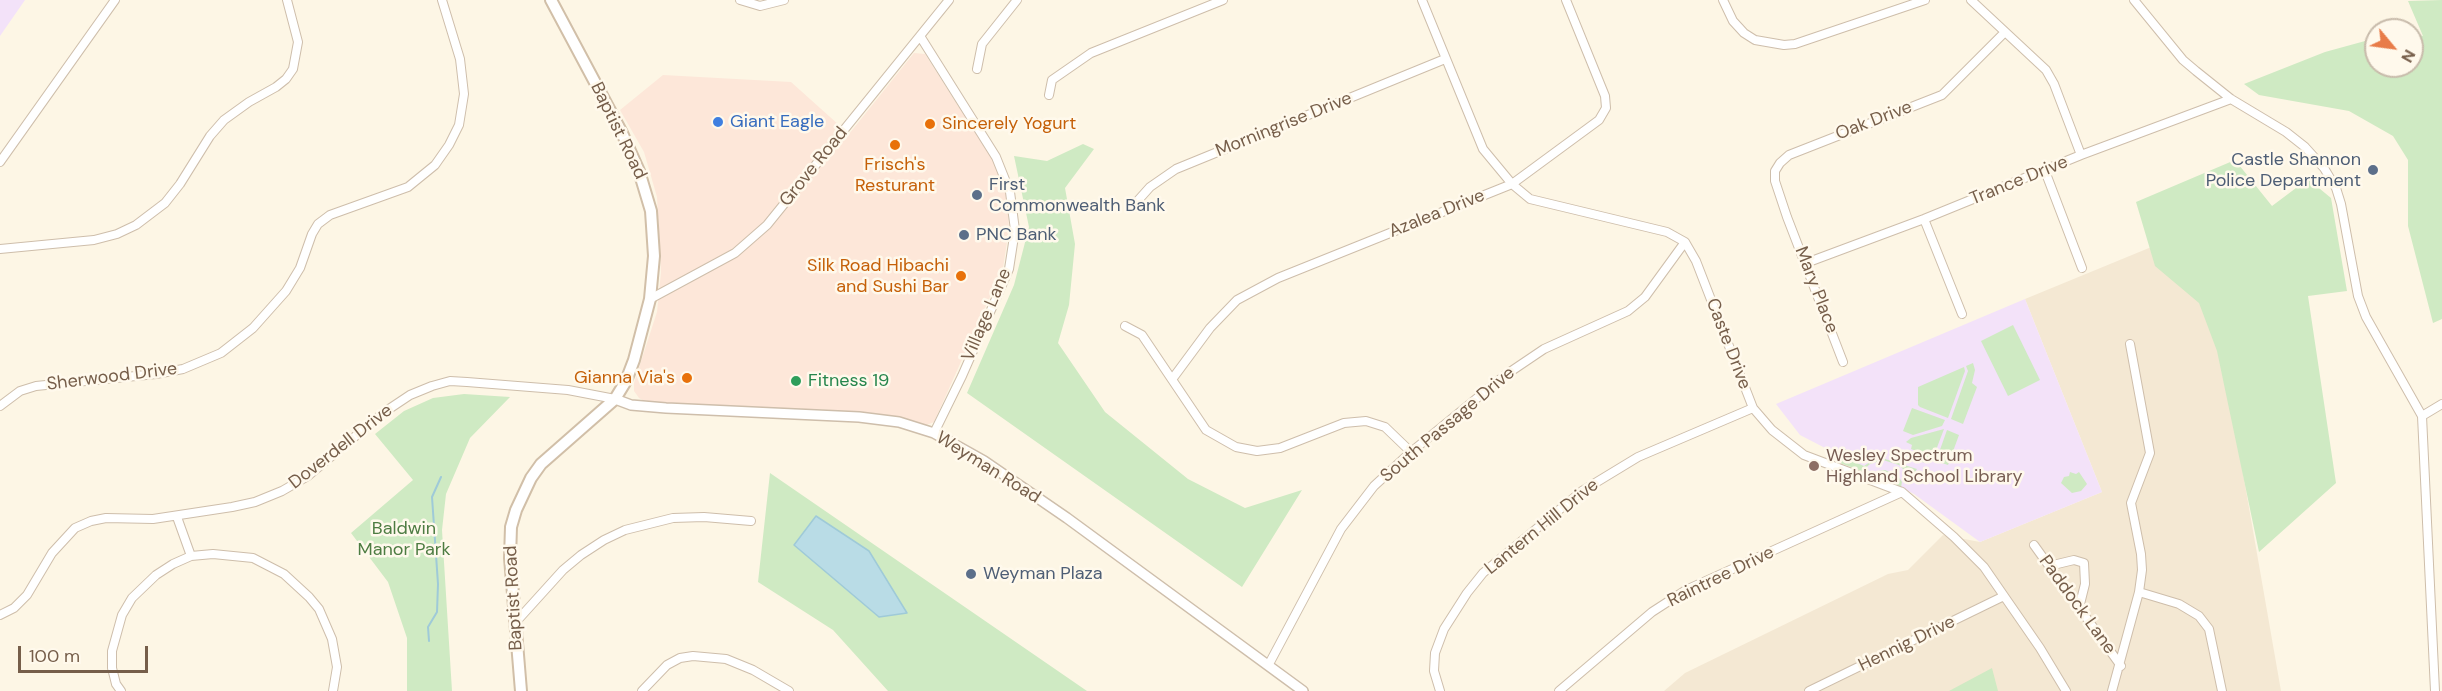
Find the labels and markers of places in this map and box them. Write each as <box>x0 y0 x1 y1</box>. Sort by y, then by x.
place label: Giant Eagle <box>730 111 824 133</box>
place label: Sincerely Yogurt <box>942 113 1076 135</box>
marker: Giant Eagle <box>711 115 725 129</box>
marker: Sincerely Yogurt <box>923 117 937 131</box>
marker: Frisch's Resturant <box>888 138 902 152</box>
place label: Castle Shannon Police Department <box>2206 149 2361 192</box>
place label: Frisch's Resturant <box>855 154 935 196</box>
marker: Castle Shannon Police Department <box>2366 163 2380 177</box>
place label: First Commonwealth Bank <box>989 174 1165 216</box>
marker: First Commonwealth Bank <box>970 188 984 202</box>
place label: PNC Bank <box>976 224 1057 246</box>
marker: PNC Bank <box>957 228 971 242</box>
place label: Silk Road Hibachi and Sushi Bar <box>807 255 949 298</box>
marker: Silk Road Hibachi and Sushi Bar <box>954 269 968 283</box>
place label: Gianna Via's <box>574 367 675 389</box>
place label: Fitness 19 <box>808 370 889 392</box>
marker: Gianna Via's <box>680 371 694 385</box>
marker: Fitness 19 <box>789 374 803 388</box>
place label: Wesley Spectrum Highland School Library <box>1826 445 2023 488</box>
marker: Wesley Spectrum Highland School Library <box>1807 459 1821 473</box>
place label: Weyman Plaza <box>983 563 1103 585</box>
marker: Weyman Plaza <box>964 567 978 581</box>

